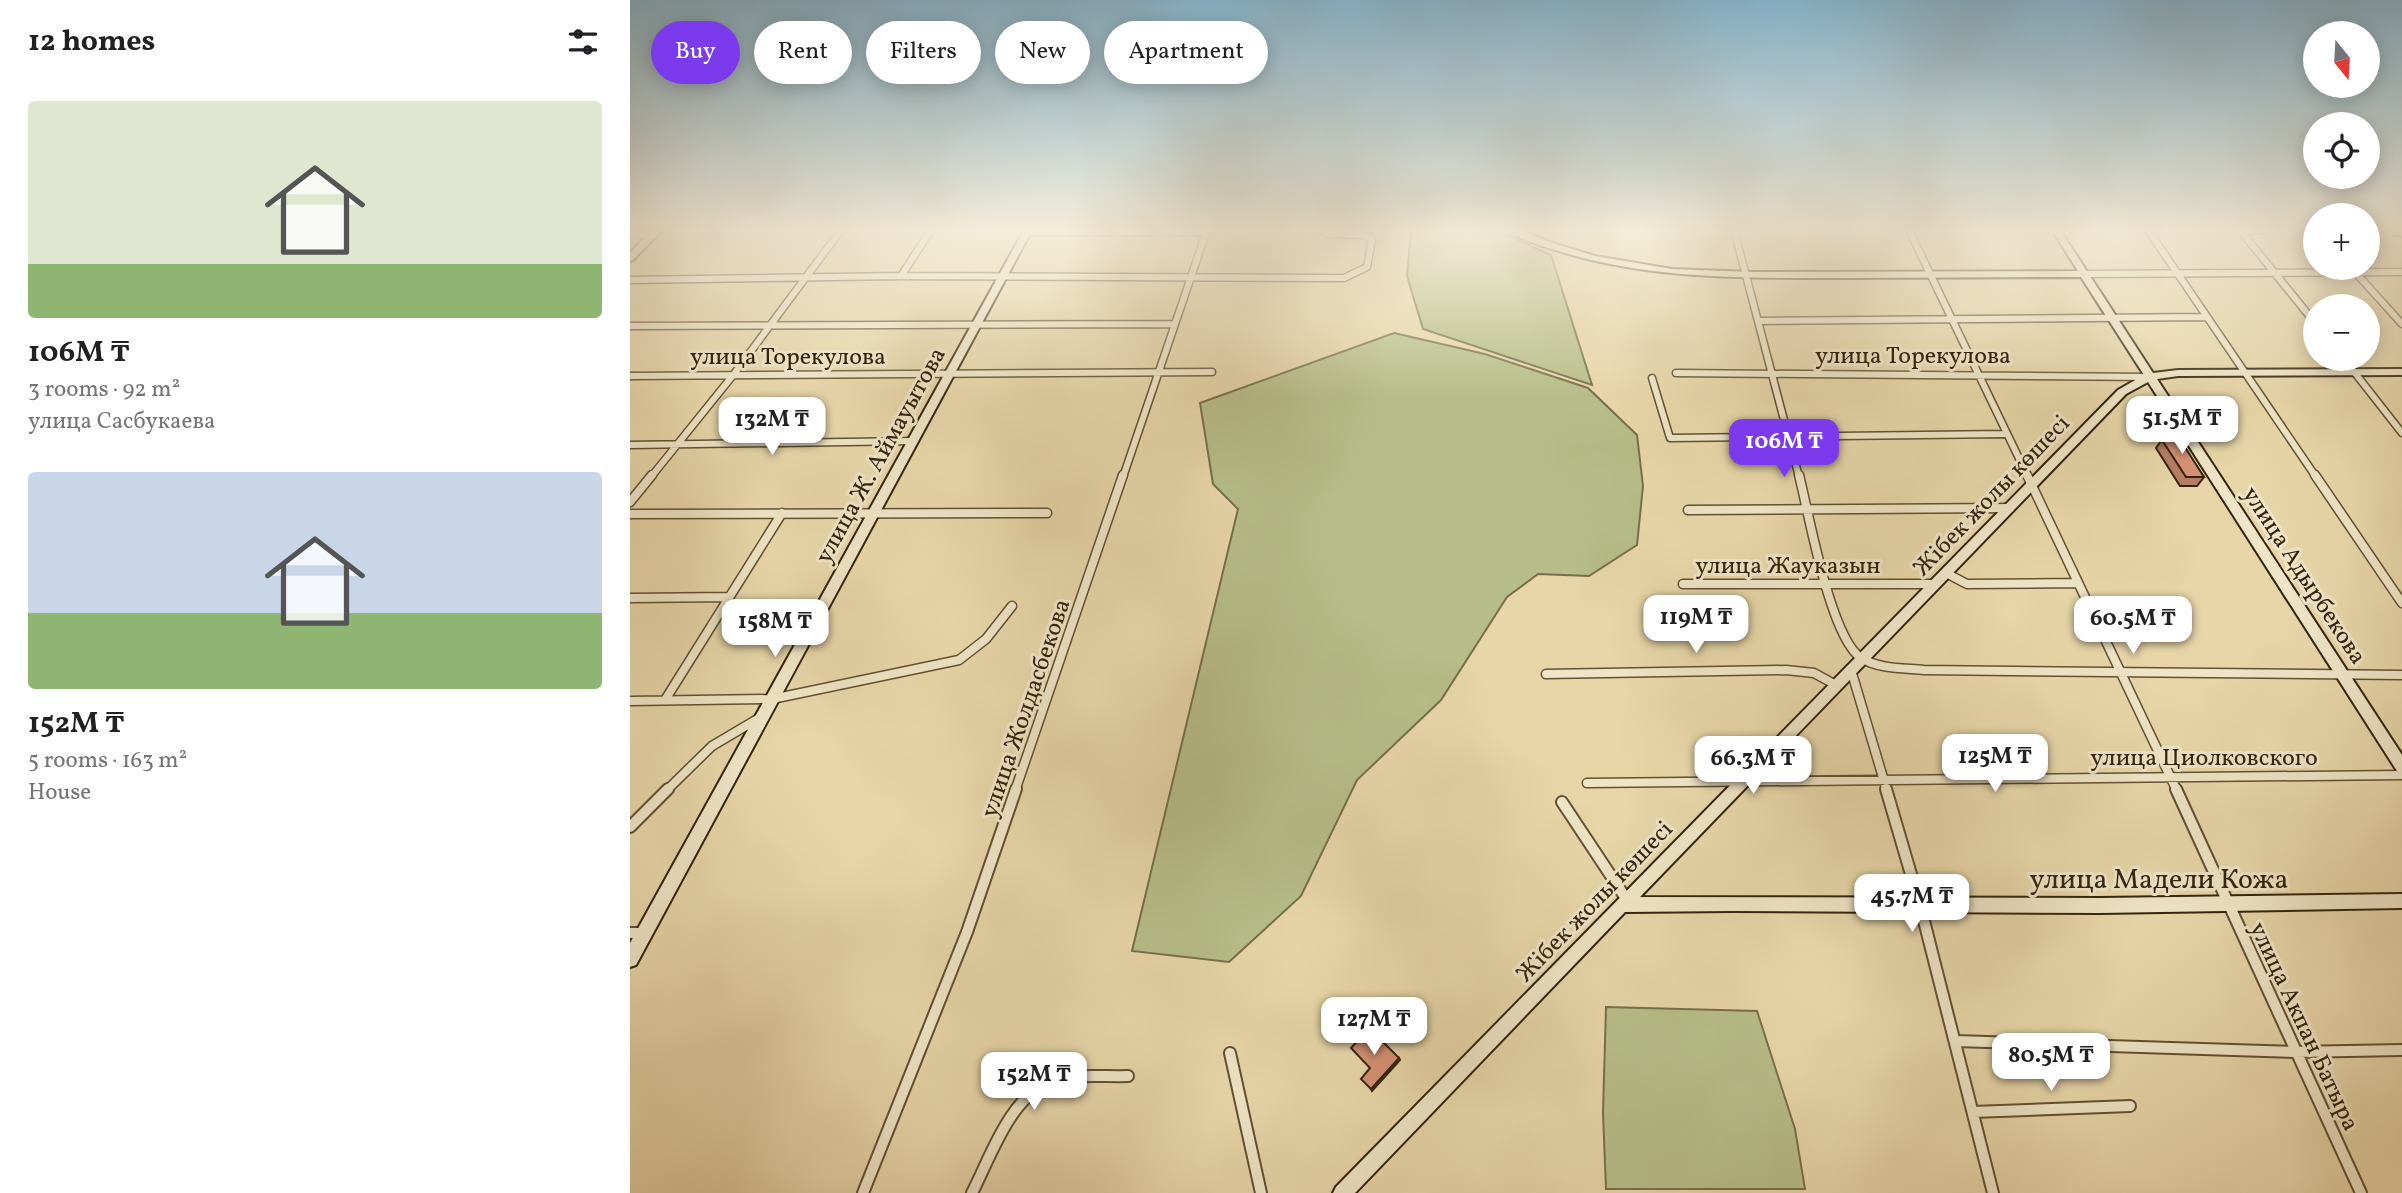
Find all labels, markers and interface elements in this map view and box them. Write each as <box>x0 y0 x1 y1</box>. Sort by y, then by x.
text: 12 homes <box>28 21 155 63</box>
chip: Buy <box>651 21 740 84</box>
chip: Rent <box>754 21 852 84</box>
chip: Filters <box>866 21 981 84</box>
chip: New <box>995 21 1090 84</box>
chip: Apartment <box>1104 21 1268 84</box>
north arrow <box>2303 21 2380 98</box>
map controls <box>2303 21 2380 371</box>
icon: filters <box>564 23 602 61</box>
button: locate <box>2303 112 2380 189</box>
icon: home <box>252 147 378 273</box>
button: + <box>2303 203 2380 280</box>
button: − <box>2303 294 2380 371</box>
text: 106M ₸ <box>28 332 130 374</box>
street label: улица Торекулова <box>1815 340 2011 374</box>
street label: улица Торекулова <box>690 341 886 375</box>
street label: улица Ж. Аймауытова <box>808 342 955 570</box>
text: 3 rooms · 92 m² <box>28 374 180 406</box>
pin: 51.5M ₸ <box>2117 396 2247 456</box>
pin: 132M ₸ <box>715 398 829 457</box>
text: 51.5M ₸ <box>2142 403 2222 435</box>
text: 132M ₸ <box>735 404 809 436</box>
text: улица Сасбукаева <box>28 406 216 438</box>
street label: Жібек жолы көшесі <box>1906 408 2079 585</box>
pin: 106M ₸ <box>1727 420 1841 479</box>
text: 106M ₸ <box>1745 426 1823 458</box>
street label: улица Адырбекова <box>2233 480 2374 672</box>
icon: home <box>252 518 378 644</box>
street label: улица Жауказын <box>1695 550 1881 584</box>
street label: улица Жолдасбекова <box>973 595 1080 823</box>
pin: 119M ₸ <box>1639 596 1753 655</box>
pin: 60.5M ₸ <box>2068 596 2198 656</box>
pin: 158M ₸ <box>718 600 832 659</box>
text: 119M ₸ <box>1659 602 1733 634</box>
text: 60.5M ₸ <box>2090 603 2176 635</box>
text: 158M ₸ <box>738 606 812 638</box>
text: 152M ₸ <box>28 703 125 745</box>
pin: 125M ₸ <box>1938 734 2052 794</box>
pin: 66.3M ₸ <box>1688 736 1818 796</box>
text: 125M ₸ <box>1958 741 2032 773</box>
street label: улица Циолковского <box>2090 742 2318 776</box>
text: 66.3M ₸ <box>1711 743 1795 775</box>
text: 5 rooms · 163 m² <box>28 745 187 777</box>
text: House <box>28 777 91 809</box>
street label: Жібек жолы көшесі <box>1509 814 1682 991</box>
street label: улица Мадели Кожа <box>2029 861 2289 900</box>
pin: 45.7M ₸ <box>1847 874 1977 934</box>
text: 45.7M ₸ <box>1870 881 1954 913</box>
street label: улица Акпан Батыра <box>2240 917 2367 1137</box>
pin: 127M ₸ <box>1317 998 1431 1057</box>
text: 127M ₸ <box>1337 1004 1411 1036</box>
pin: 80.5M ₸ <box>1986 1034 2116 1093</box>
text: 80.5M ₸ <box>2008 1040 2094 1072</box>
pin: 152M ₸ <box>977 1052 1091 1112</box>
text: 152M ₸ <box>997 1059 1071 1091</box>

